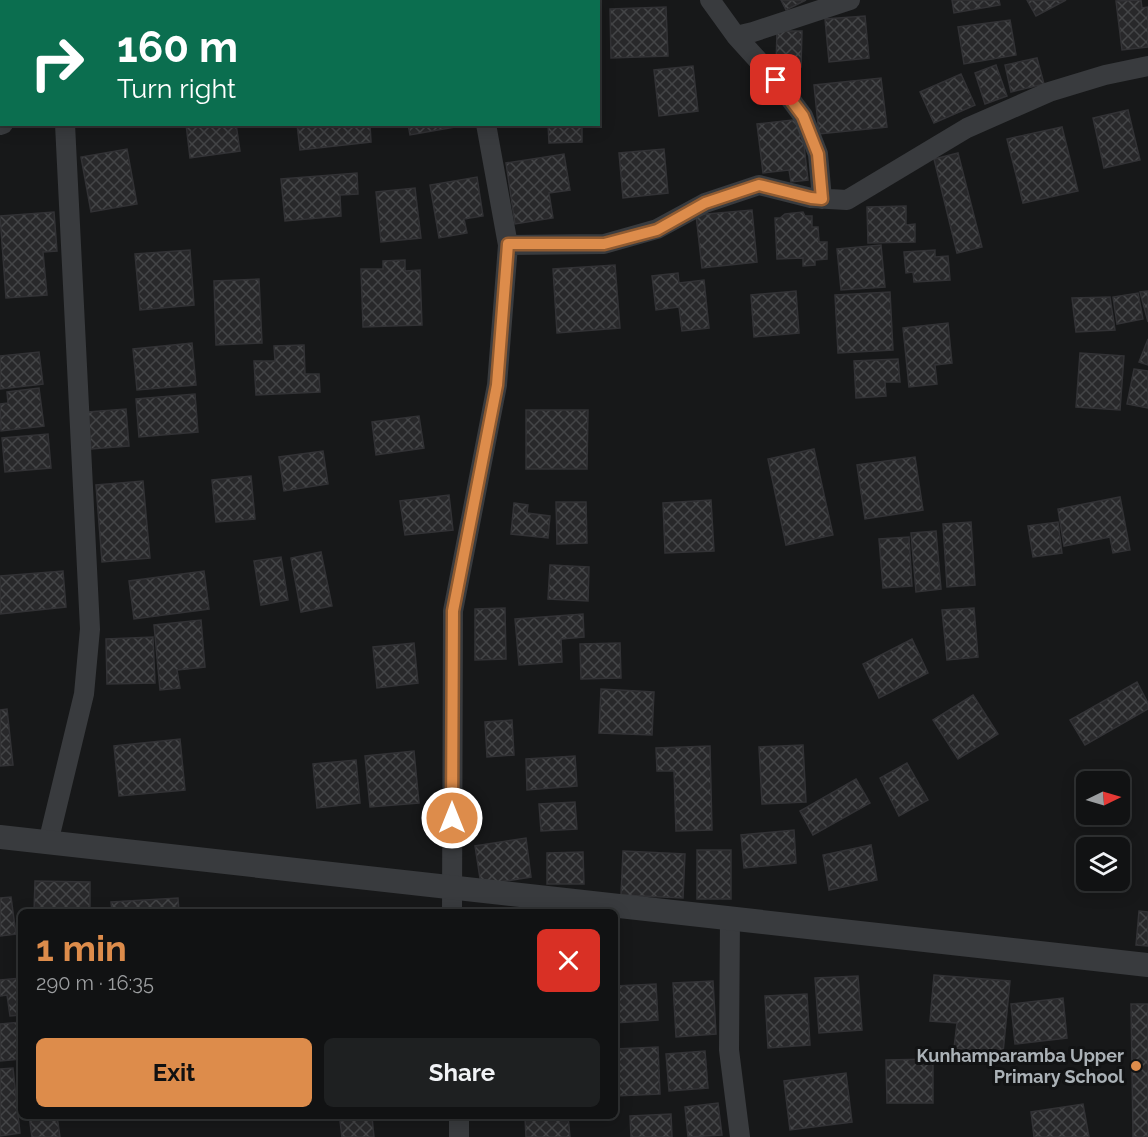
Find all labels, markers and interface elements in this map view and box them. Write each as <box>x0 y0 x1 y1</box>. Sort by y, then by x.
text: 160 m <box>117 23 238 72</box>
icon: right <box>18 24 96 102</box>
pin <box>750 54 801 105</box>
icon: arrive <box>759 63 792 96</box>
text: Turn right <box>117 73 236 104</box>
north arrow <box>1076 771 1130 825</box>
map controls <box>1076 771 1130 891</box>
position arrow <box>420 786 484 850</box>
button: layers <box>1076 837 1130 891</box>
text: 1 min <box>36 927 127 969</box>
button: close <box>537 929 600 992</box>
text: 290 m · 16:35 <box>36 971 154 995</box>
button: Exit <box>36 1038 312 1107</box>
button: Share <box>324 1038 600 1107</box>
place label: Kunhamparamba Upper Primary School <box>917 1045 1124 1087</box>
marker: Kunhamparamba Upper Primary School <box>1129 1059 1143 1073</box>

